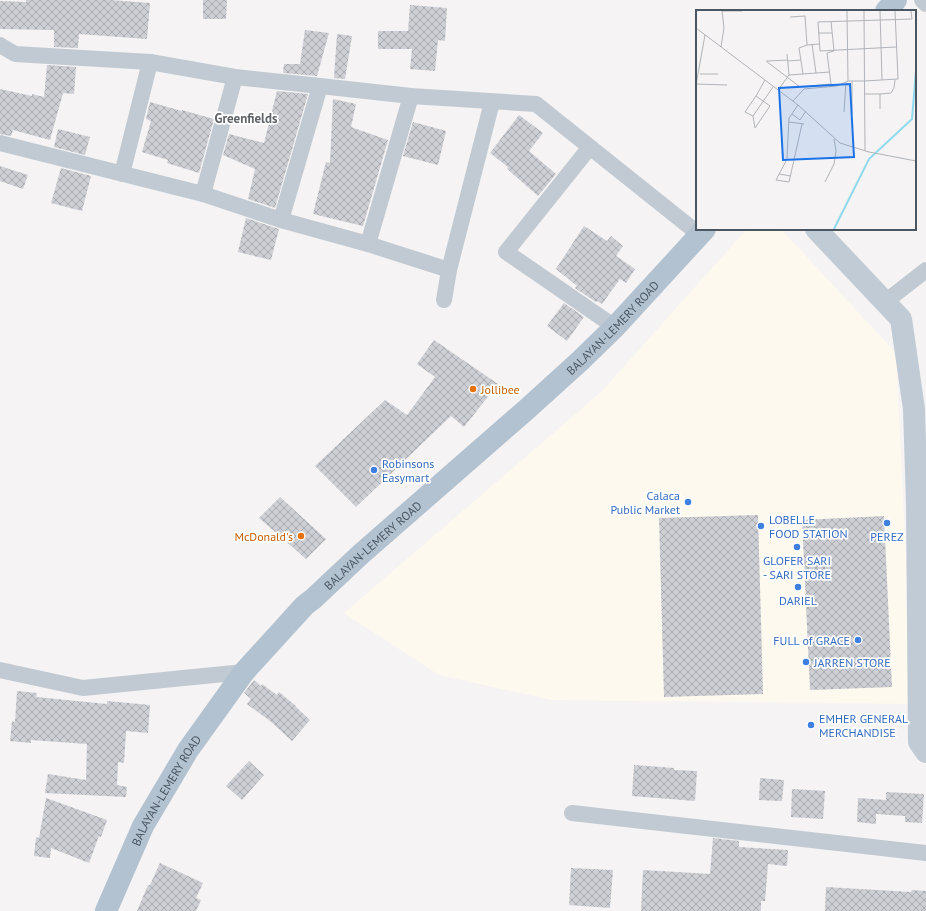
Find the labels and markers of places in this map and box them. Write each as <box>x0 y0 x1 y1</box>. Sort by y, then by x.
place label: Jollibee <box>480 382 520 397</box>
marker: Jollibee <box>468 384 478 394</box>
place label: Robinsons Easymart <box>382 456 434 485</box>
marker: Robinsons Easymart <box>369 465 379 475</box>
place label: Calaca Public Market <box>610 488 680 517</box>
marker: Calaca Public Market <box>683 497 693 507</box>
place label: LOBELLE FOOD STATION <box>769 512 848 541</box>
marker: PEREZ <box>882 518 892 528</box>
marker: LOBELLE FOOD STATION <box>756 521 766 531</box>
place label: McDonald's <box>234 529 293 544</box>
place label: PEREZ <box>870 529 904 544</box>
marker: McDonald's <box>296 531 306 541</box>
marker: GLOFER SARI - SARI STORE <box>792 542 802 552</box>
place label: GLOFER SARI - SARI STORE <box>763 553 831 582</box>
marker: DARIEL <box>793 582 803 592</box>
place label: DARIEL <box>779 593 817 608</box>
place label: FULL of GRACE <box>773 633 850 648</box>
marker: FULL of GRACE <box>853 635 863 645</box>
place label: JARREN STORE <box>813 655 891 670</box>
marker: JARREN STORE <box>801 657 811 667</box>
place label: EMHER GENERAL MERCHANDISE <box>819 711 908 740</box>
marker: EMHER GENERAL MERCHANDISE <box>806 720 816 730</box>

